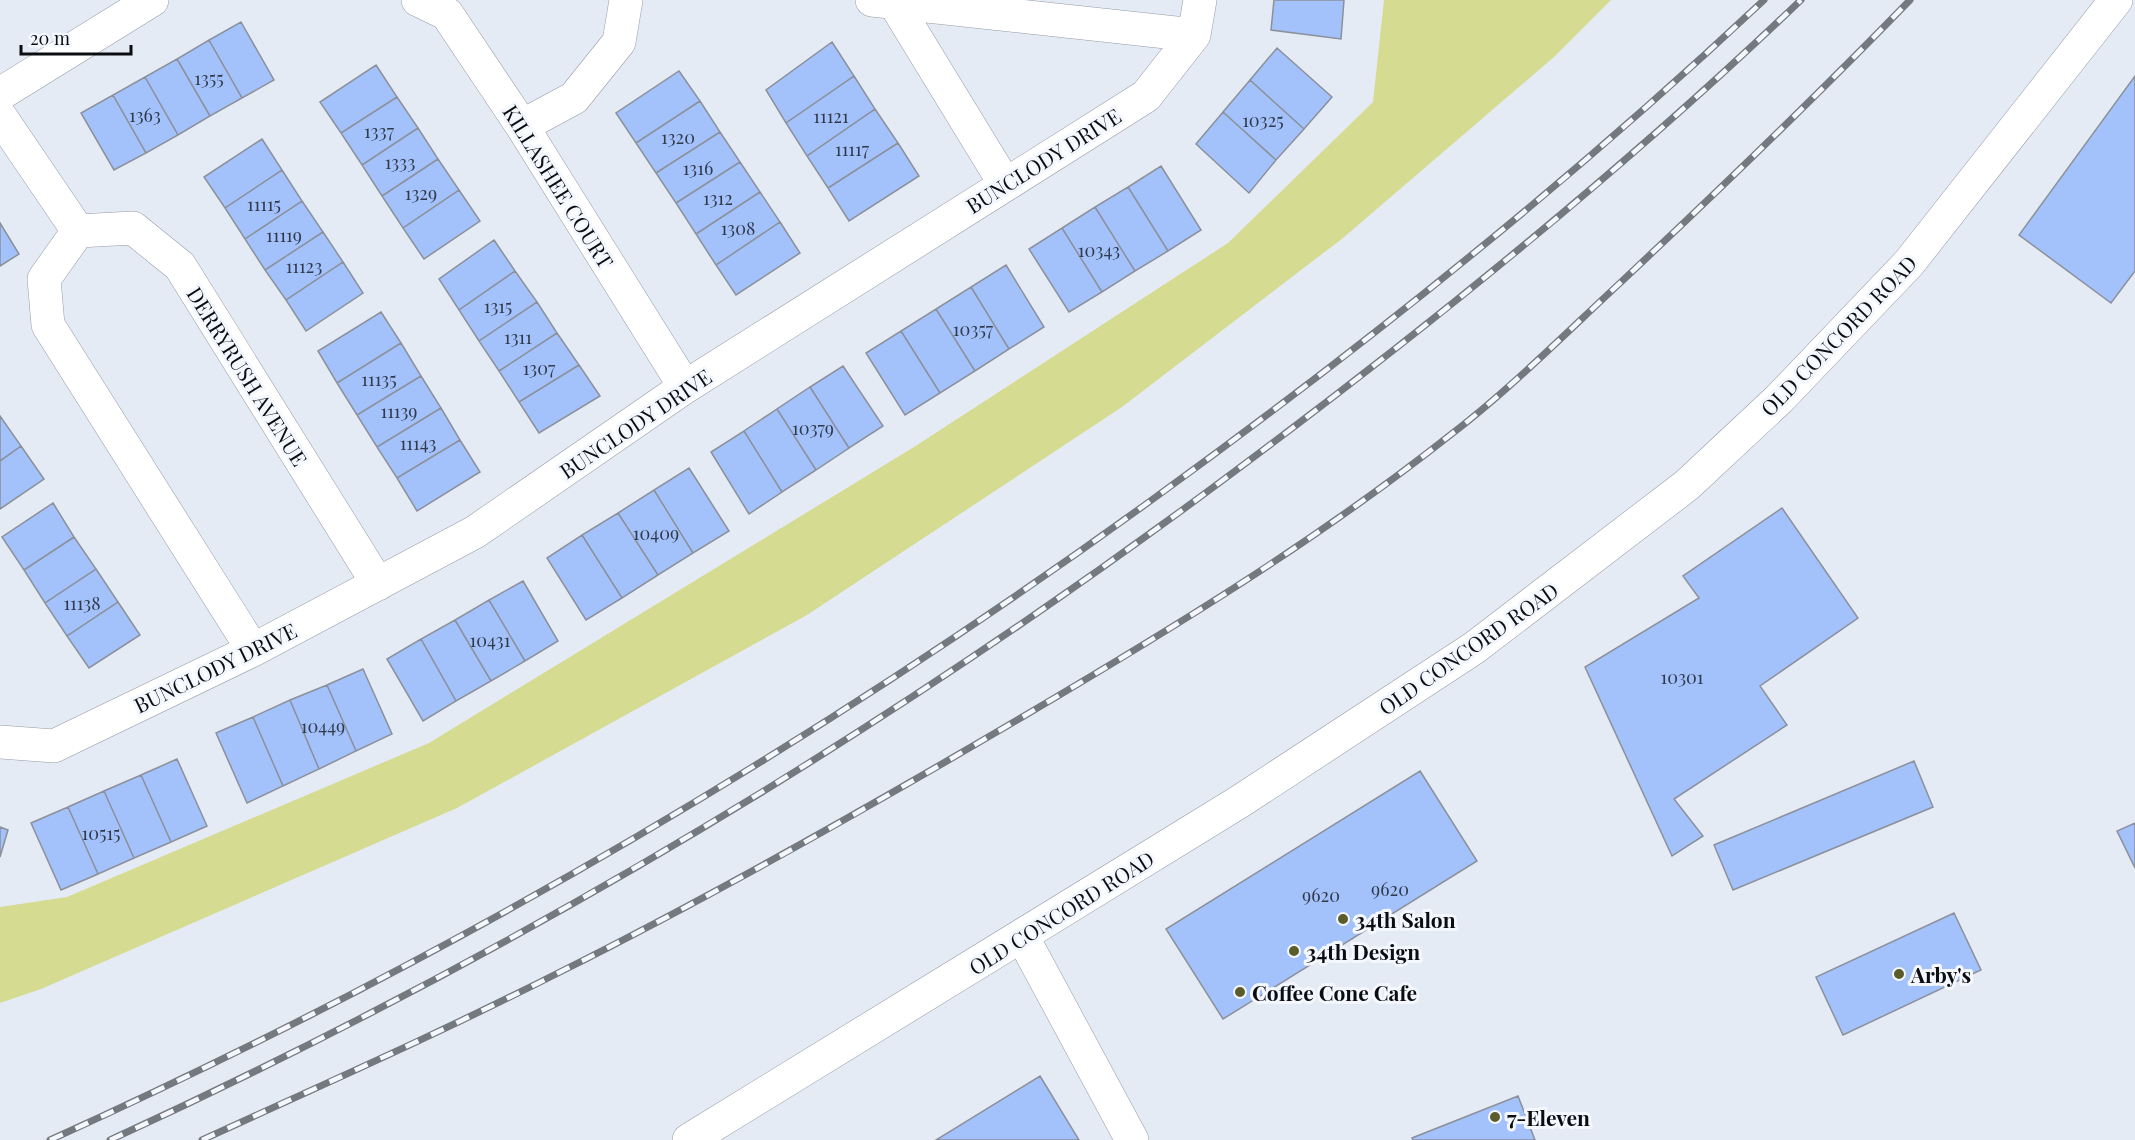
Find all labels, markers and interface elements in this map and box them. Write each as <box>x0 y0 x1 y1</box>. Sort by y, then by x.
scale bar <box>21 18 130 56</box>
text: 20 m <box>30 26 70 50</box>
house number: 1355 <box>194 66 224 90</box>
street label: KILLASHEE COURT <box>497 99 621 273</box>
street label: BUNCLODY DRIVE <box>960 101 1126 219</box>
house number: 1363 <box>129 103 161 127</box>
house number: 11121 <box>813 104 849 128</box>
house number: 10325 <box>1242 108 1284 132</box>
house number: 1337 <box>364 119 395 143</box>
house number: 1320 <box>661 125 695 149</box>
house number: 11117 <box>835 137 870 161</box>
house number: 1333 <box>385 150 415 174</box>
house number: 1316 <box>683 156 713 180</box>
house number: 1329 <box>405 181 437 205</box>
house number: 1312 <box>703 186 733 210</box>
house number: 11115 <box>247 192 281 216</box>
house number: 1308 <box>721 216 755 240</box>
house number: 11119 <box>266 223 302 247</box>
house number: 10343 <box>1078 238 1120 262</box>
street label: OLD CONCORD ROAD <box>1754 249 1922 421</box>
house number: 11123 <box>286 254 322 278</box>
street label: DERRYRUSH AVENUE <box>182 281 314 471</box>
house number: 1315 <box>484 294 512 318</box>
house number: 10357 <box>953 317 994 341</box>
house number: 1311 <box>504 325 532 349</box>
house number: 1307 <box>523 356 556 380</box>
street label: BUNCLODY DRIVE <box>554 362 716 484</box>
house number: 11135 <box>361 367 397 391</box>
house number: 11139 <box>381 399 417 423</box>
house number: 10379 <box>792 416 834 440</box>
house number: 11143 <box>400 431 436 455</box>
house number: 10409 <box>633 521 679 545</box>
street label: OLD CONCORD ROAD <box>1373 575 1563 721</box>
house number: 11138 <box>63 591 101 615</box>
street label: BUNCLODY DRIVE <box>129 615 301 719</box>
house number: 10431 <box>470 628 511 652</box>
house number: 10301 <box>1660 665 1704 689</box>
house number: 10449 <box>301 714 345 738</box>
house number: 10515 <box>82 821 120 845</box>
street label: OLD CONCORD ROAD <box>963 844 1159 980</box>
house number: 9620 <box>1371 877 1409 901</box>
house number: 9620 <box>1302 883 1340 907</box>
place label: 34th Salon <box>1355 905 1456 933</box>
marker: 34th Salon <box>1336 912 1350 926</box>
place label: 34th Design <box>1306 937 1420 965</box>
marker: 34th Design <box>1287 944 1301 958</box>
place label: Arby's <box>1910 960 1971 988</box>
marker: Arby's <box>1892 967 1906 981</box>
place label: Coffee Cone Cafe <box>1252 978 1417 1006</box>
marker: Coffee Cone Cafe <box>1233 985 1247 999</box>
place label: 7-Eleven <box>1507 1103 1590 1131</box>
marker: 7-Eleven <box>1488 1110 1502 1124</box>

